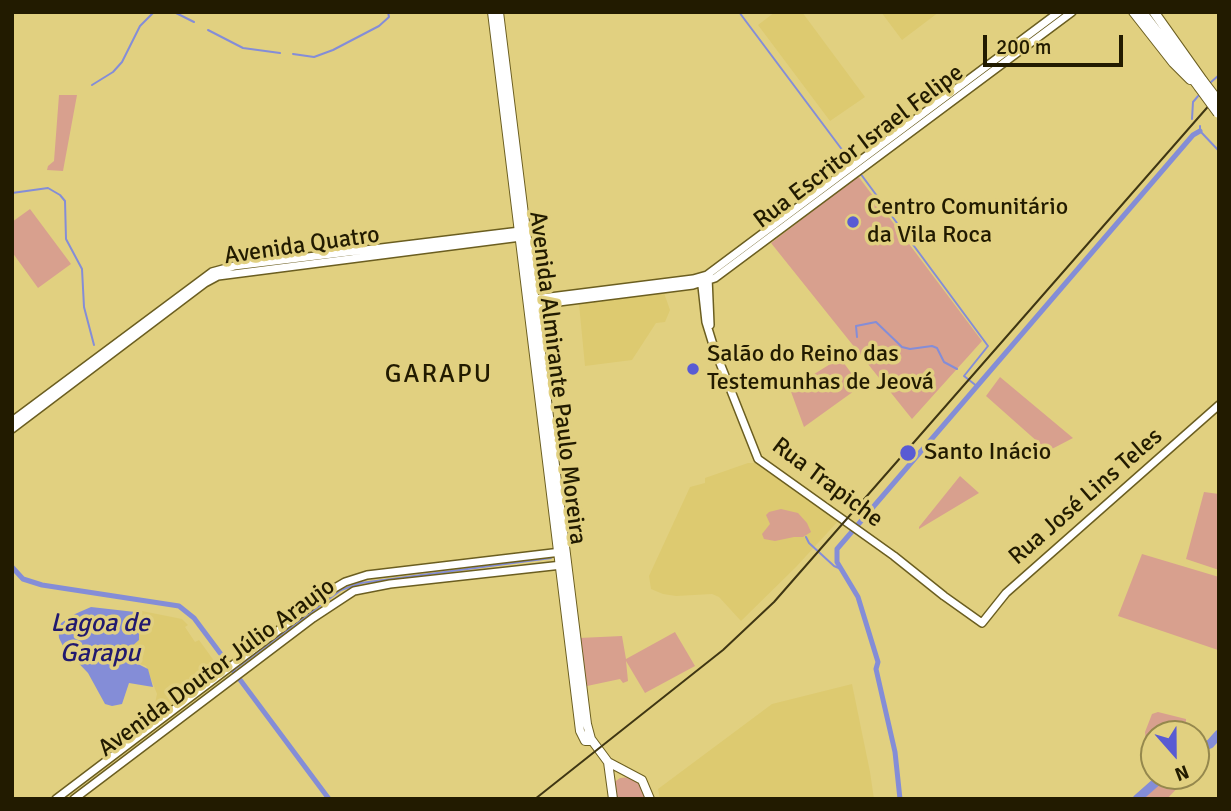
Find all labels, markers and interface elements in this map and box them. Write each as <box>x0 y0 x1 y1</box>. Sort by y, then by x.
scale bar <box>986 21 1126 65</box>
text: 200 m <box>996 34 1051 60</box>
street label: Rua Escritor Israel Felipe <box>749 59 969 235</box>
place label: Centro Comunitário da Vila Roca <box>867 194 1068 250</box>
street label: Avenida Almirante Paulo Moreira <box>522 210 592 546</box>
marker: Centro Comunitário da Vila Roca <box>845 214 861 230</box>
street label: Avenida Quatro <box>222 221 382 271</box>
place label: Salão do Reino das Testemunhas de Jeová <box>707 341 934 397</box>
district label: GARAPU <box>386 359 492 391</box>
marker: Salão do Reino das Testemunhas de Jeová <box>685 361 701 377</box>
street label: Rua José Lins Teles <box>1003 422 1169 572</box>
street label: Rua Trapiche <box>766 432 888 534</box>
place label: Santo Inácio <box>924 439 1051 467</box>
marker: Santo Inácio <box>898 443 918 463</box>
street label: Avenida Doutor Júlio Araujo <box>93 572 341 764</box>
water label: Lagoa de Garapu <box>50 608 150 670</box>
north arrow <box>1140 720 1210 790</box>
text: N <box>1171 759 1192 786</box>

